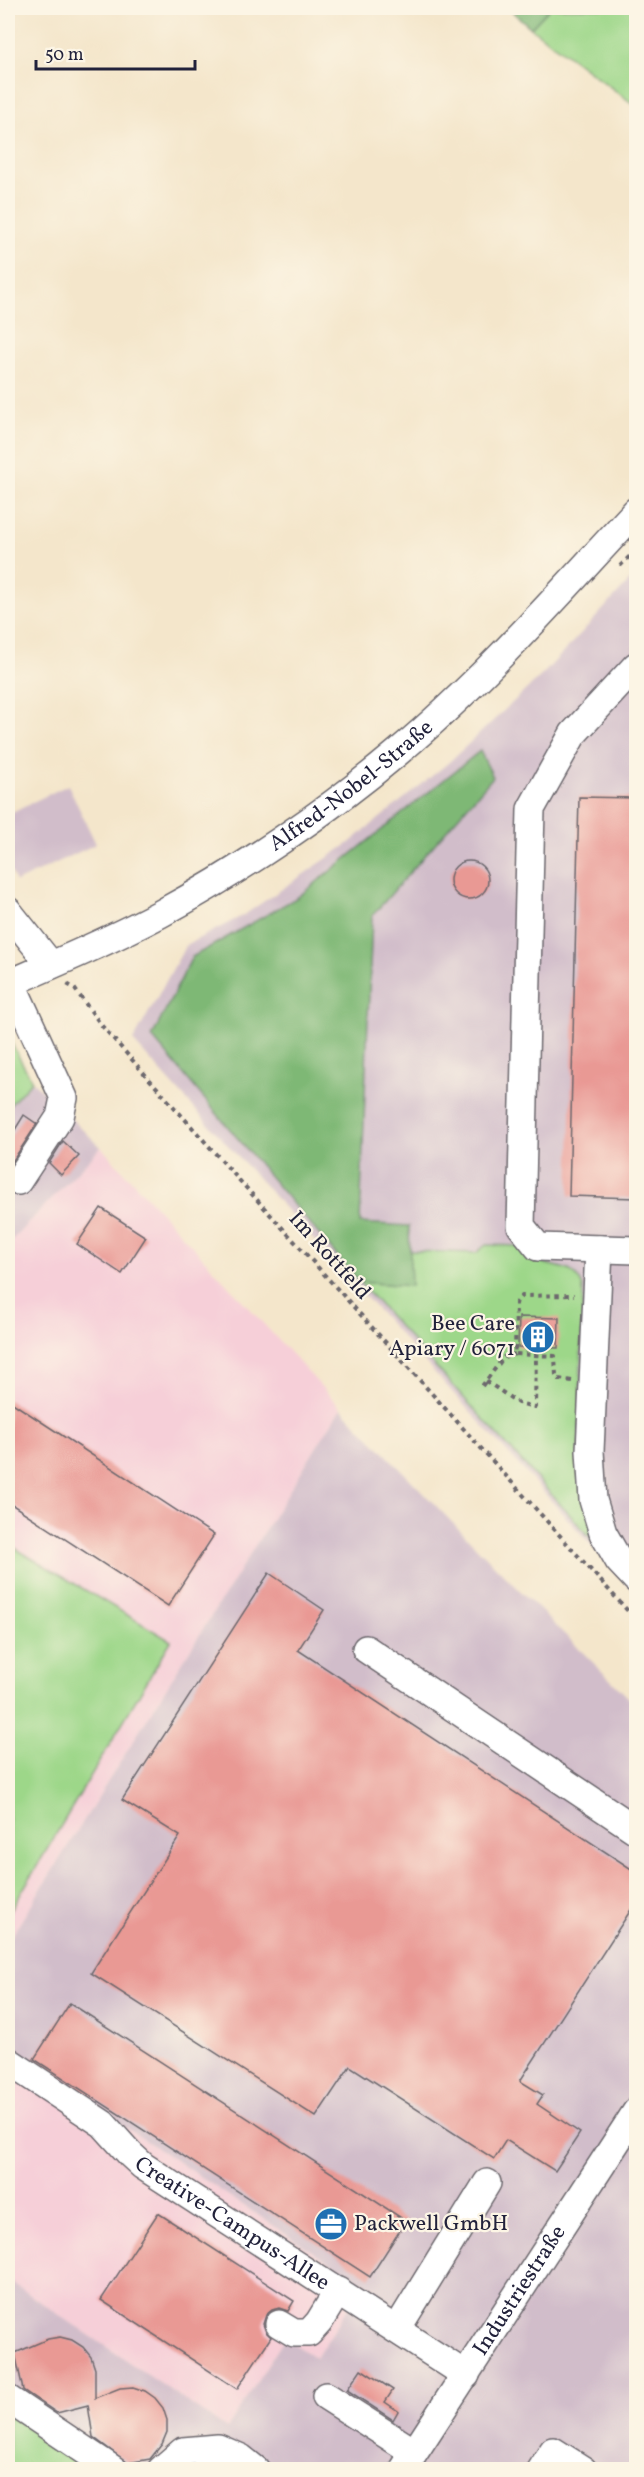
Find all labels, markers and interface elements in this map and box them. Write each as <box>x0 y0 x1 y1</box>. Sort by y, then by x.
scale bar <box>36 33 195 71</box>
text: 50 m <box>45 43 84 68</box>
street label: Alfred-Nobel-Straße <box>263 713 440 859</box>
street label: Im Rottfeld <box>281 1205 377 1307</box>
place label: Bee Care Apiary / 6071 <box>389 1309 515 1365</box>
building icon: Bee Care Apiary / 6071 <box>520 1319 556 1355</box>
street label: Creative-Campus-Allee <box>127 2149 336 2298</box>
office icon: Packwell GmbH <box>313 2206 349 2242</box>
place label: Packwell GmbH <box>354 2209 508 2240</box>
street label: Industriestraße <box>466 2219 574 2362</box>

